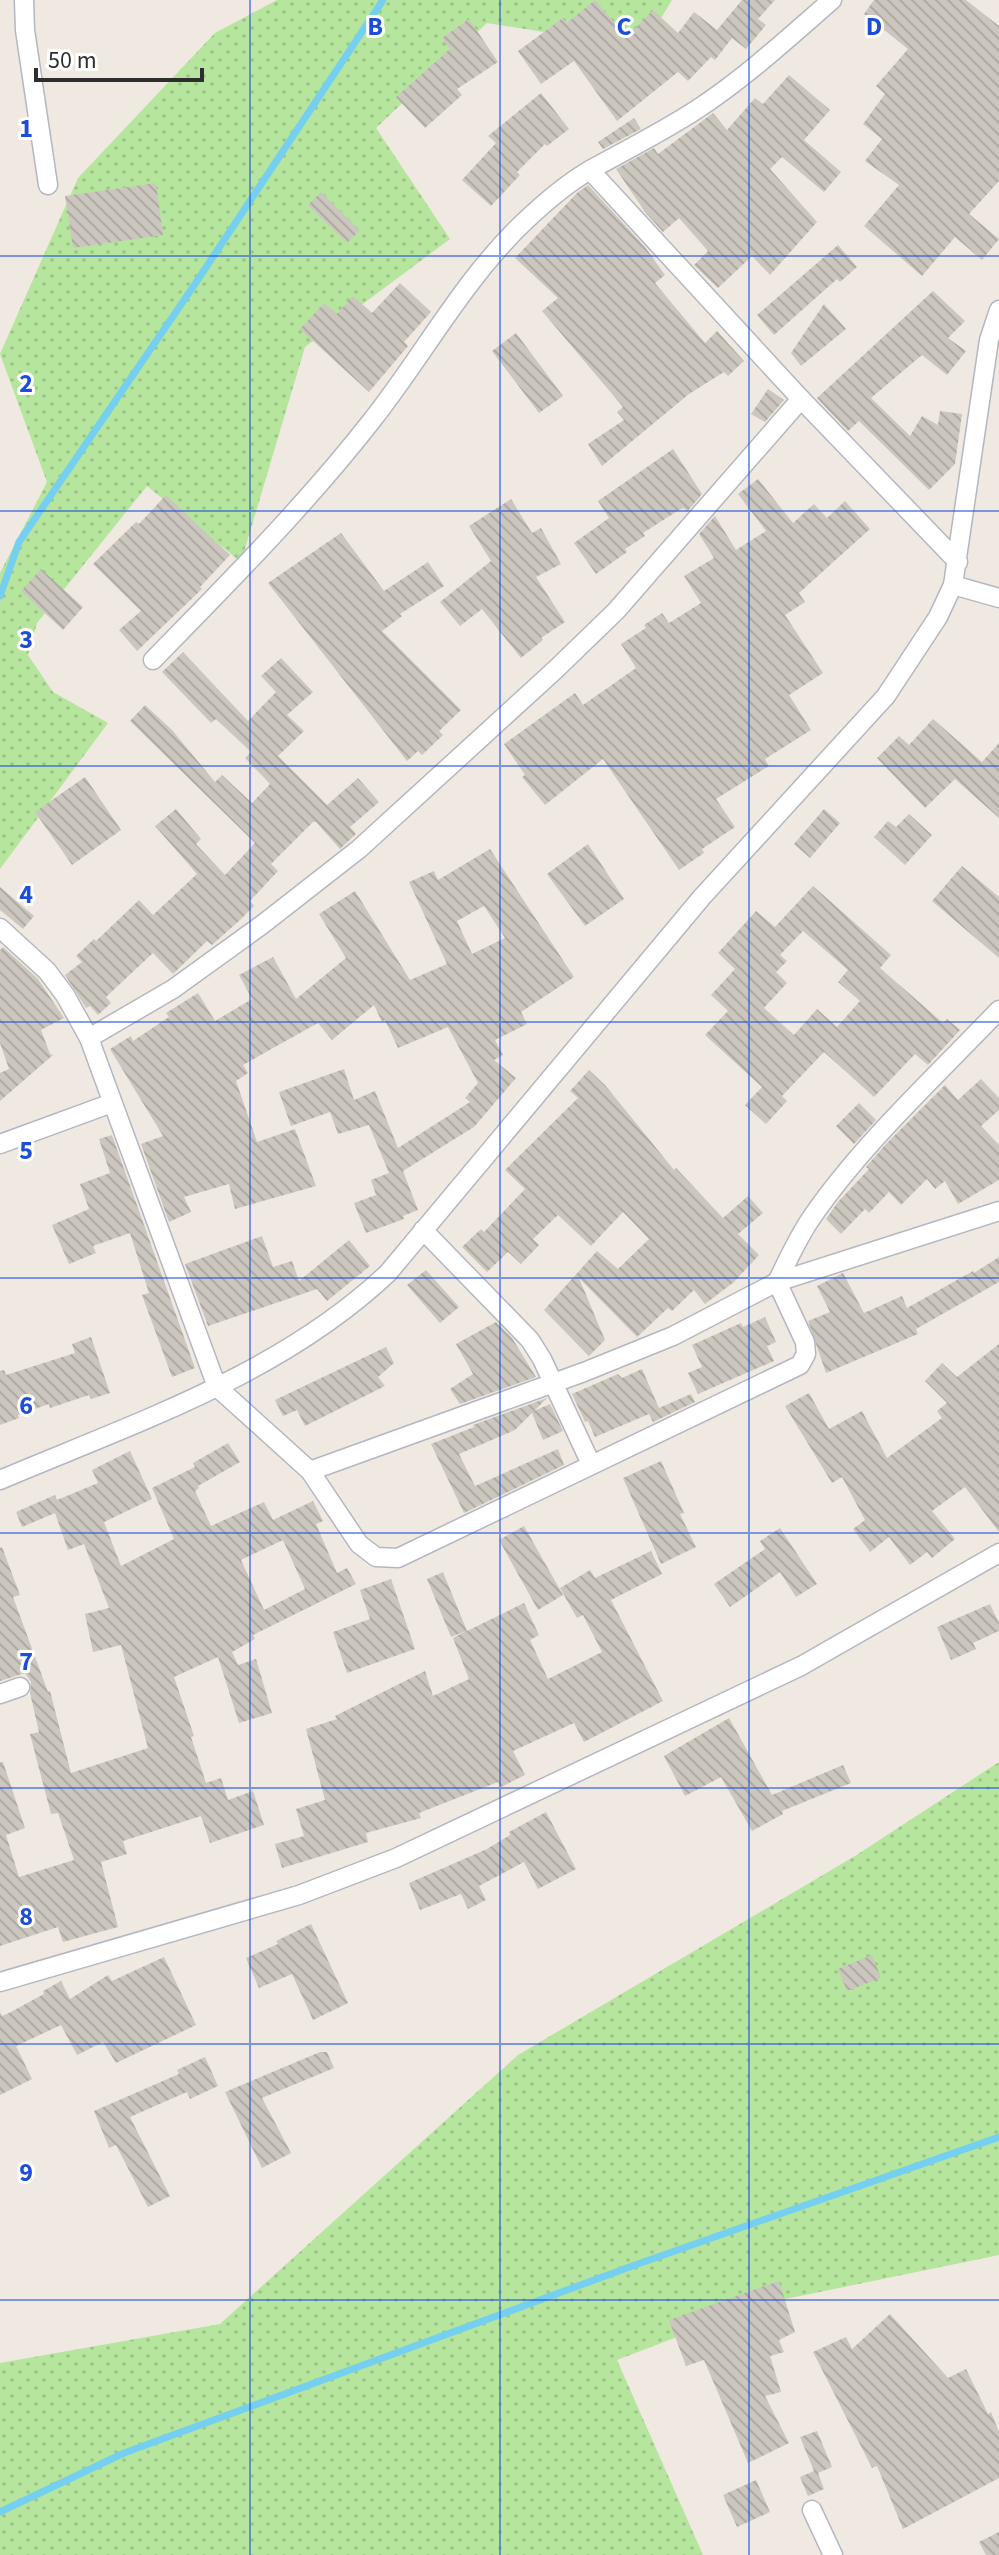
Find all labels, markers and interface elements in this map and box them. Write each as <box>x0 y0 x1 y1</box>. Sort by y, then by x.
text: B <box>367 8 383 45</box>
text: C <box>616 8 632 45</box>
text: D <box>866 8 882 45</box>
scale bar <box>36 32 202 82</box>
text: 50 m <box>48 43 97 78</box>
text: 1 <box>19 110 33 147</box>
text: 2 <box>19 365 33 402</box>
text: 3 <box>19 621 33 658</box>
text: 4 <box>19 876 33 913</box>
text: 5 <box>19 1132 33 1169</box>
text: 6 <box>19 1387 33 1424</box>
text: 7 <box>19 1643 33 1680</box>
text: 8 <box>19 1898 33 1935</box>
text: 9 <box>19 2154 33 2191</box>

